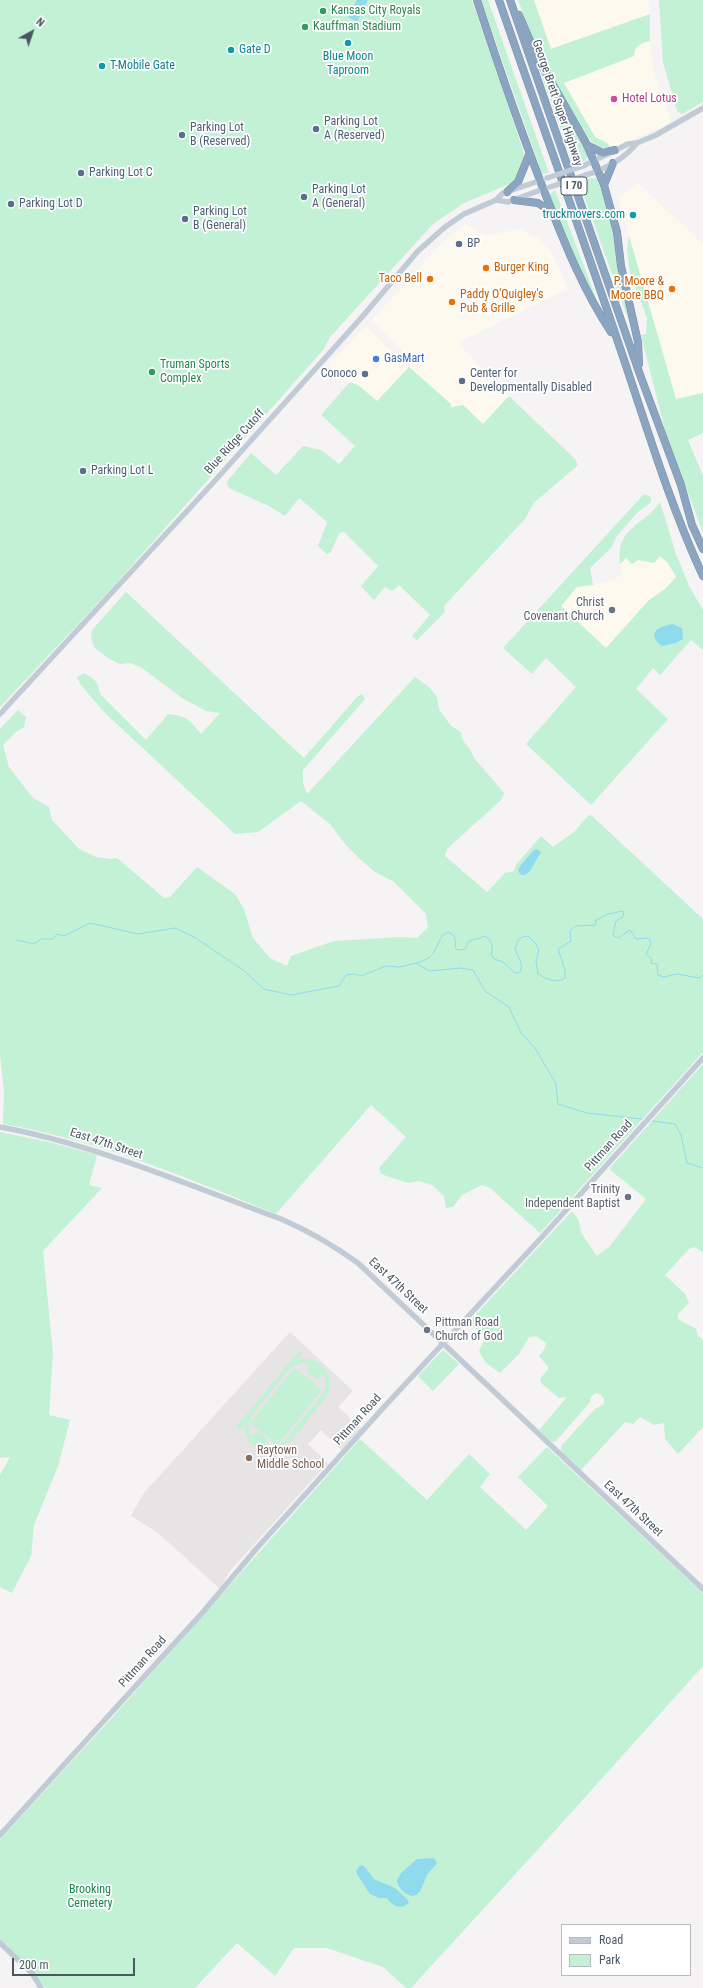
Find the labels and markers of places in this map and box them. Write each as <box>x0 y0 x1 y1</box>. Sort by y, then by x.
place label: Kansas City Royals <box>331 4 421 18</box>
marker: Kansas City Royals <box>318 6 328 16</box>
place label: Kauffman Stadium <box>313 20 401 34</box>
marker: Kauffman Stadium <box>300 22 310 32</box>
marker: Blue Moon Taproom <box>343 38 353 48</box>
place label: Gate D <box>239 43 271 57</box>
marker: Gate D <box>226 45 236 55</box>
place label: Blue Moon Taproom <box>323 50 373 78</box>
place label: T-Mobile Gate <box>110 59 175 73</box>
marker: T-Mobile Gate <box>97 61 107 71</box>
place label: Hotel Lotus <box>622 92 677 106</box>
marker: Hotel Lotus <box>609 94 619 104</box>
place label: Parking Lot A (Reserved) <box>324 115 385 143</box>
place label: Parking Lot B (Reserved) <box>190 121 250 149</box>
marker: Parking Lot A (Reserved) <box>311 124 321 134</box>
marker: Parking Lot B (Reserved) <box>177 130 187 140</box>
place label: Parking Lot C <box>89 166 152 180</box>
marker: Parking Lot C <box>76 168 86 178</box>
place label: Parking Lot A (General) <box>312 183 366 211</box>
marker: Parking Lot A (General) <box>299 192 309 202</box>
place label: Parking Lot D <box>19 197 83 211</box>
marker: Parking Lot D <box>6 199 16 209</box>
place label: Parking Lot B (General) <box>193 205 247 233</box>
place label: truckmovers.com <box>542 208 625 222</box>
marker: truckmovers.com <box>628 210 638 220</box>
marker: Parking Lot B (General) <box>180 214 190 224</box>
place label: BP <box>467 237 480 251</box>
marker: BP <box>454 239 464 249</box>
place label: Burger King <box>494 261 549 275</box>
marker: Burger King <box>481 263 491 273</box>
place label: Taco Bell <box>379 272 422 286</box>
marker: Taco Bell <box>425 274 435 284</box>
place label: P. Moore & Moore BBQ <box>611 275 664 303</box>
marker: P. Moore & Moore BBQ <box>667 284 677 294</box>
place label: Paddy O'Quigley's Pub & Grille <box>460 288 543 316</box>
marker: Paddy O'Quigley's Pub & Grille <box>447 297 457 307</box>
place label: GasMart <box>384 352 425 366</box>
marker: GasMart <box>371 354 381 364</box>
place label: Truman Sports Complex <box>160 358 230 386</box>
marker: Truman Sports Complex <box>147 367 157 377</box>
place label: Conoco <box>321 367 357 381</box>
place label: Center for Developmentally Disabled <box>470 367 592 395</box>
marker: Conoco <box>360 369 370 379</box>
marker: Center for Developmentally Disabled <box>457 376 467 386</box>
place label: Parking Lot L <box>91 464 153 478</box>
marker: Parking Lot L <box>78 466 88 476</box>
place label: Christ Covenant Church <box>524 596 604 624</box>
marker: Christ Covenant Church <box>607 605 617 615</box>
place label: Trinity Independent Baptist <box>525 1183 620 1211</box>
marker: Trinity Independent Baptist <box>623 1192 633 1202</box>
place label: Pittman Road Church of God <box>435 1316 503 1344</box>
marker: Pittman Road Church of God <box>422 1325 432 1335</box>
place label: Raytown Middle School <box>257 1444 324 1472</box>
marker: Raytown Middle School <box>244 1453 254 1463</box>

